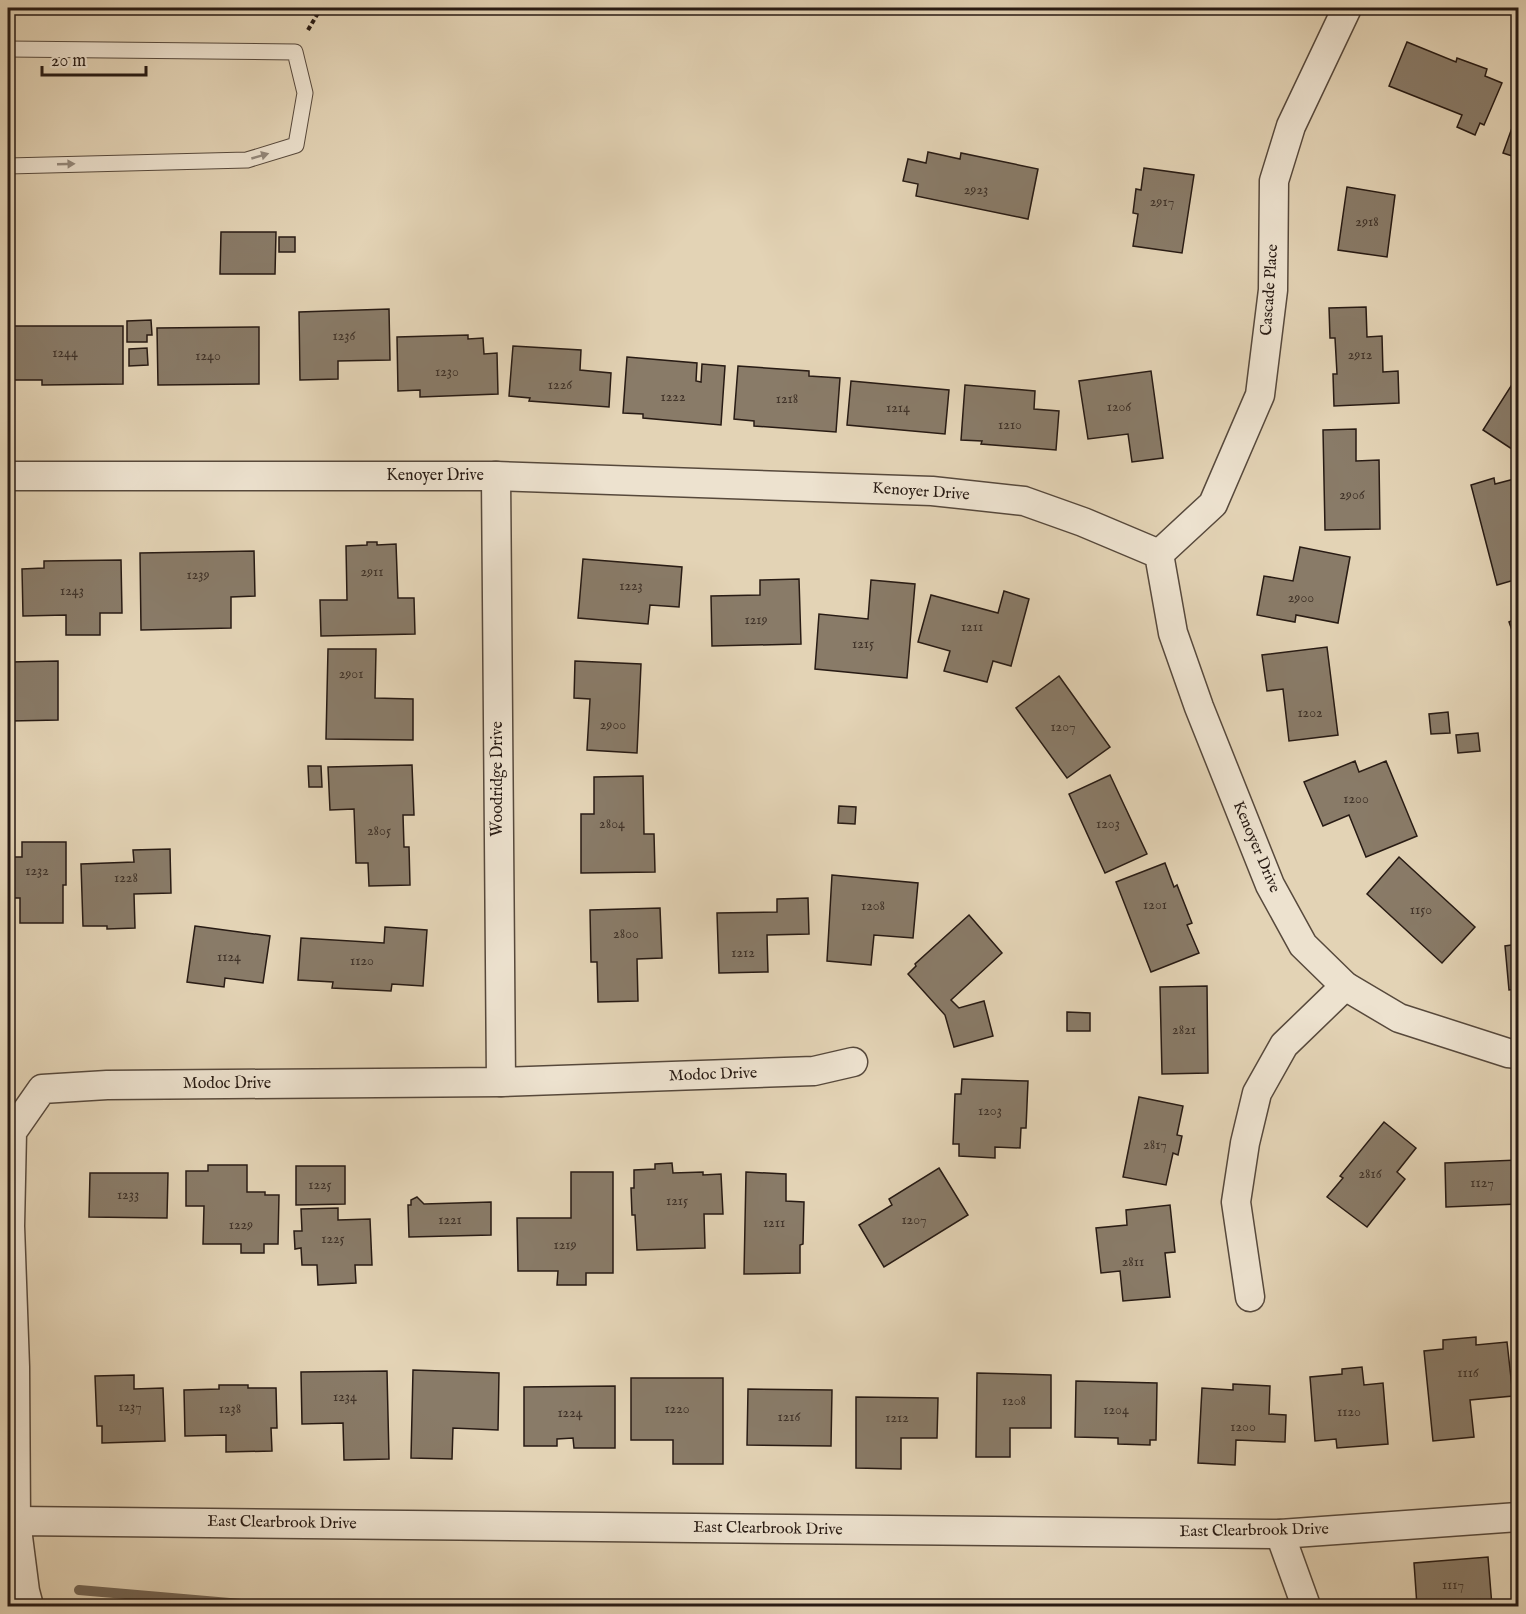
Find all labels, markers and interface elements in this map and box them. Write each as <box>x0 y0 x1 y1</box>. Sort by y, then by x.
scale bar <box>42 39 146 77</box>
text: 20 m <box>51 50 86 73</box>
one-way arrow <box>251 151 269 160</box>
one-way arrow <box>56 160 75 169</box>
house number: 2923 <box>964 181 988 199</box>
house number: 2917 <box>1150 193 1174 211</box>
house number: 2918 <box>1355 213 1379 231</box>
street label: Cascade Place <box>1257 243 1283 337</box>
house number: 1236 <box>333 327 357 345</box>
house number: 1244 <box>52 344 78 362</box>
house number: 2912 <box>1348 346 1373 364</box>
house number: 1240 <box>195 347 221 365</box>
house number: 1230 <box>435 363 459 381</box>
house number: 1226 <box>548 376 573 394</box>
house number: 1222 <box>661 388 686 406</box>
house number: 1218 <box>776 390 798 408</box>
house number: 1206 <box>1107 398 1132 416</box>
house number: 1214 <box>886 399 910 417</box>
house number: 1210 <box>998 416 1022 434</box>
street label: Kenoyer Drive <box>386 466 484 486</box>
street label: Kenoyer Drive <box>872 479 970 505</box>
house number: 2906 <box>1339 486 1366 504</box>
house number: 2911 <box>360 563 384 581</box>
house number: 1239 <box>186 566 210 584</box>
house number: 1223 <box>619 577 643 595</box>
house number: 1243 <box>60 582 84 600</box>
house number: 2900 <box>1288 589 1314 607</box>
house number: 1219 <box>744 611 768 629</box>
house number: 1211 <box>961 618 983 636</box>
house number: 1215 <box>852 635 874 653</box>
house number: 2901 <box>339 665 363 683</box>
house number: 1202 <box>1297 704 1323 722</box>
house number: 2900 <box>600 716 626 734</box>
house number: 1207 <box>1050 718 1076 736</box>
street label: Woodridge Drive <box>488 721 508 837</box>
house number: 1200 <box>1343 790 1369 808</box>
street label: Kenoyer Drive <box>1228 798 1284 896</box>
house number: 2804 <box>599 815 625 833</box>
house number: 1203 <box>1096 815 1120 833</box>
house number: 2805 <box>367 822 391 840</box>
house number: 1232 <box>25 862 49 880</box>
house number: 1228 <box>114 869 138 887</box>
house number: 1201 <box>1143 896 1167 914</box>
house number: 1208 <box>861 897 885 915</box>
house number: 1150 <box>1410 901 1432 919</box>
house number: 2800 <box>613 925 639 943</box>
house number: 1212 <box>731 944 755 962</box>
house number: 1124 <box>217 948 241 966</box>
house number: 1120 <box>350 952 374 970</box>
house number: 2821 <box>1172 1021 1196 1039</box>
street label: Modoc Drive <box>669 1063 757 1087</box>
street label: Modoc Drive <box>183 1074 271 1094</box>
house number: 1203 <box>978 1102 1002 1120</box>
house number: 2817 <box>1143 1136 1167 1154</box>
house number: 2816 <box>1358 1165 1383 1183</box>
house number: 1127 <box>1470 1174 1494 1192</box>
house number: 1225 <box>308 1176 332 1194</box>
house number: 1233 <box>117 1186 139 1204</box>
house number: 1215 <box>666 1192 688 1210</box>
house number: 1221 <box>438 1211 462 1229</box>
house number: 1207 <box>901 1211 927 1229</box>
house number: 1211 <box>763 1214 785 1232</box>
house number: 1229 <box>229 1216 253 1234</box>
house number: 1225 <box>321 1230 345 1248</box>
house number: 1219 <box>553 1236 577 1254</box>
house number: 2811 <box>1122 1253 1144 1271</box>
house number: 1116 <box>1457 1364 1480 1382</box>
house number: 1234 <box>333 1388 357 1406</box>
house number: 1208 <box>1002 1392 1026 1410</box>
house number: 1237 <box>118 1398 142 1416</box>
house number: 1238 <box>219 1400 241 1418</box>
house number: 1220 <box>664 1400 690 1418</box>
house number: 1204 <box>1103 1401 1129 1419</box>
house number: 1120 <box>1337 1403 1361 1421</box>
house number: 1224 <box>557 1404 583 1422</box>
house number: 1216 <box>778 1408 802 1426</box>
house number: 1212 <box>885 1409 909 1427</box>
house number: 1200 <box>1230 1418 1256 1436</box>
street label: East Clearbrook Drive <box>207 1512 357 1534</box>
street label: East Clearbrook Drive <box>693 1518 843 1540</box>
street label: East Clearbrook Drive <box>1179 1520 1329 1542</box>
house number: 1117 <box>1442 1576 1464 1594</box>

